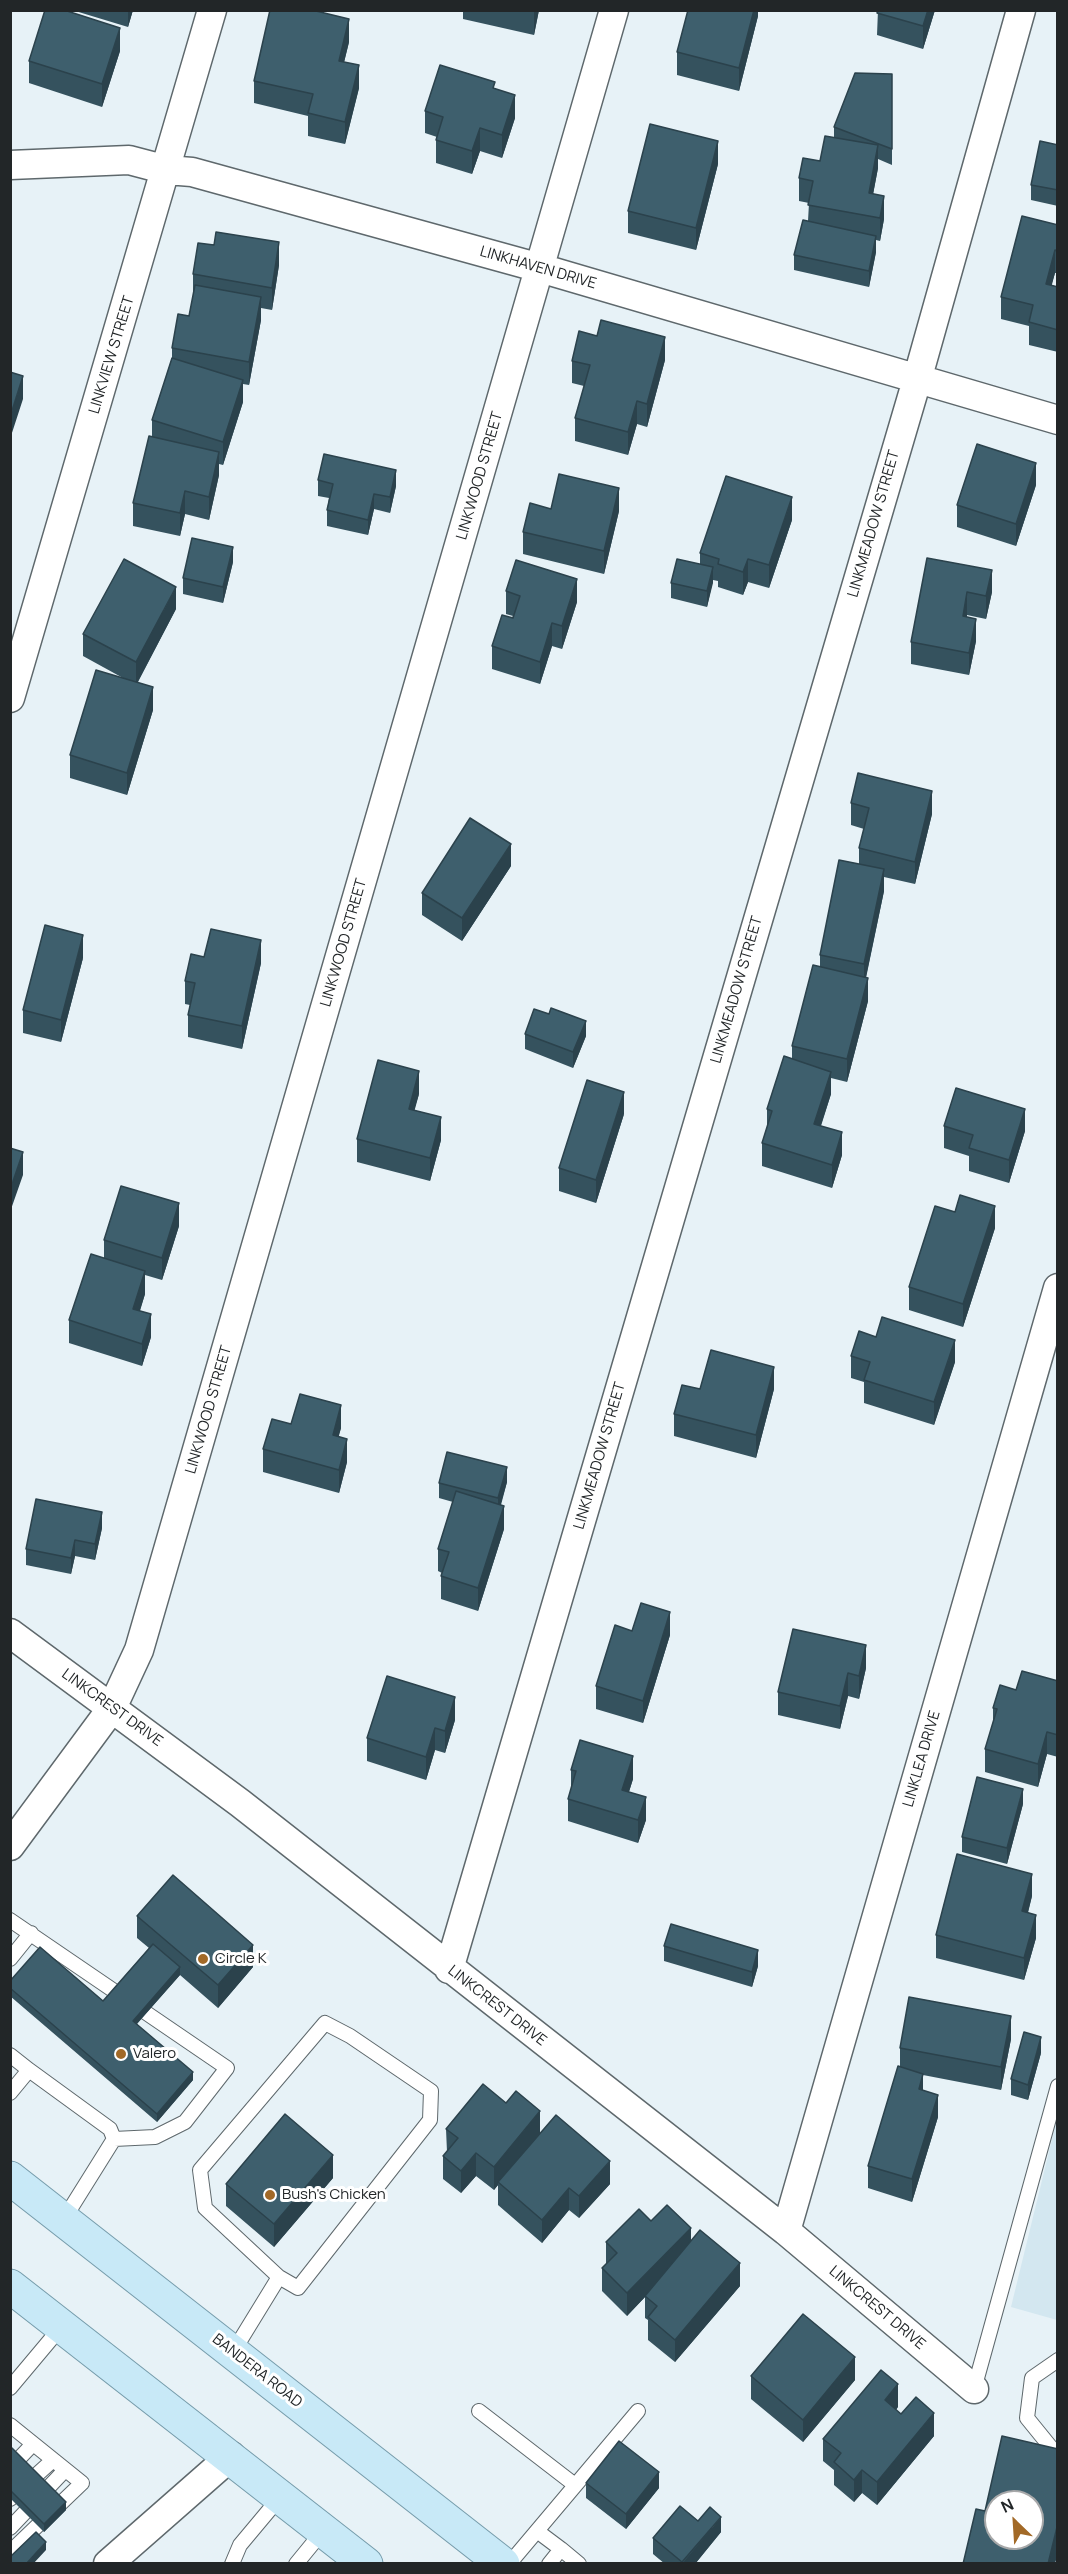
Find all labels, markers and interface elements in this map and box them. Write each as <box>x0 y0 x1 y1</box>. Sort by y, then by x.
street label: LINKHAVEN DRIVE <box>478 243 598 293</box>
street label: LINKVIEW STREET <box>86 294 138 416</box>
street label: LINKWOOD STREET <box>453 410 507 542</box>
street label: LINKMEADOW STREET <box>844 448 904 600</box>
street label: LINKWOOD STREET <box>317 877 371 1009</box>
street label: LINKMEADOW STREET <box>707 914 767 1066</box>
street label: LINKWOOD STREET <box>182 1344 236 1476</box>
street label: LINKMEADOW STREET <box>570 1380 630 1532</box>
street label: LINKCREST DRIVE <box>58 1665 166 1751</box>
street label: LINKLEA DRIVE <box>900 1709 944 1809</box>
place label: Circle K <box>215 1950 267 1968</box>
marker: Circle K <box>196 1952 210 1966</box>
street label: LINKCREST DRIVE <box>444 1962 550 2050</box>
place label: Valero <box>133 2045 176 2063</box>
marker: Valero <box>114 2047 128 2061</box>
place label: Bush's Chicken <box>282 2186 386 2204</box>
marker: Bush's Chicken <box>263 2188 277 2202</box>
street label: LINKCREST DRIVE <box>825 2262 929 2354</box>
street label: BANDERA ROAD <box>208 2330 306 2412</box>
north arrow <box>984 2490 1044 2550</box>
text: N <box>997 2493 1017 2518</box>

